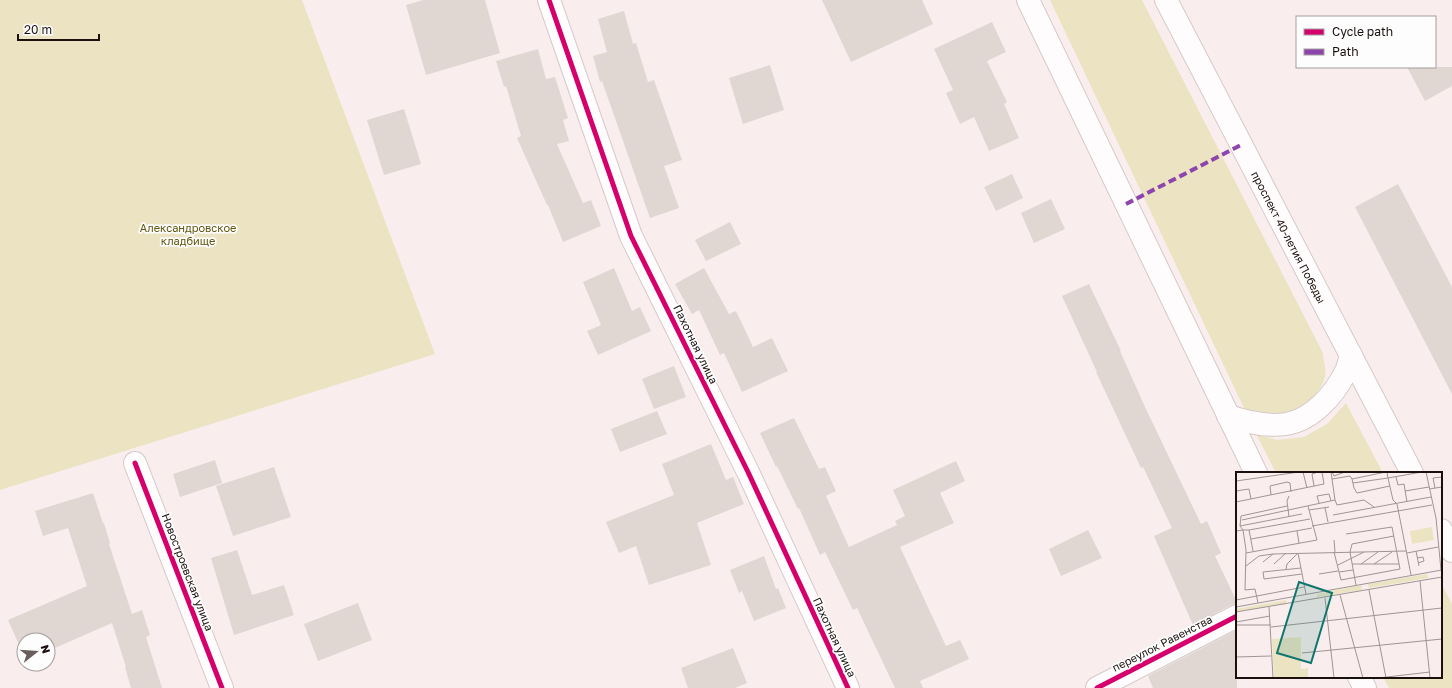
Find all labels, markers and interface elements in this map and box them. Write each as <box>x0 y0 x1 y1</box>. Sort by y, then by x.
scale bar <box>18 16 99 42</box>
legend <box>1296 16 1436 68</box>
text: 20 m <box>24 22 52 37</box>
text: Cycle path <box>1332 24 1393 39</box>
text: Path <box>1332 44 1359 59</box>
street label: проспект 40-летия Победы <box>1250 169 1329 305</box>
park label: Александровское кладбище <box>140 221 236 247</box>
street label: Пахотная улица <box>671 302 721 386</box>
inset map <box>1236 472 1442 678</box>
street label: Новостроевская улица <box>160 511 216 633</box>
street label: Пахотная улица <box>811 595 859 679</box>
street label: переулок Равенства <box>1110 612 1214 674</box>
north arrow <box>16 632 56 672</box>
text: N <box>39 643 53 655</box>

